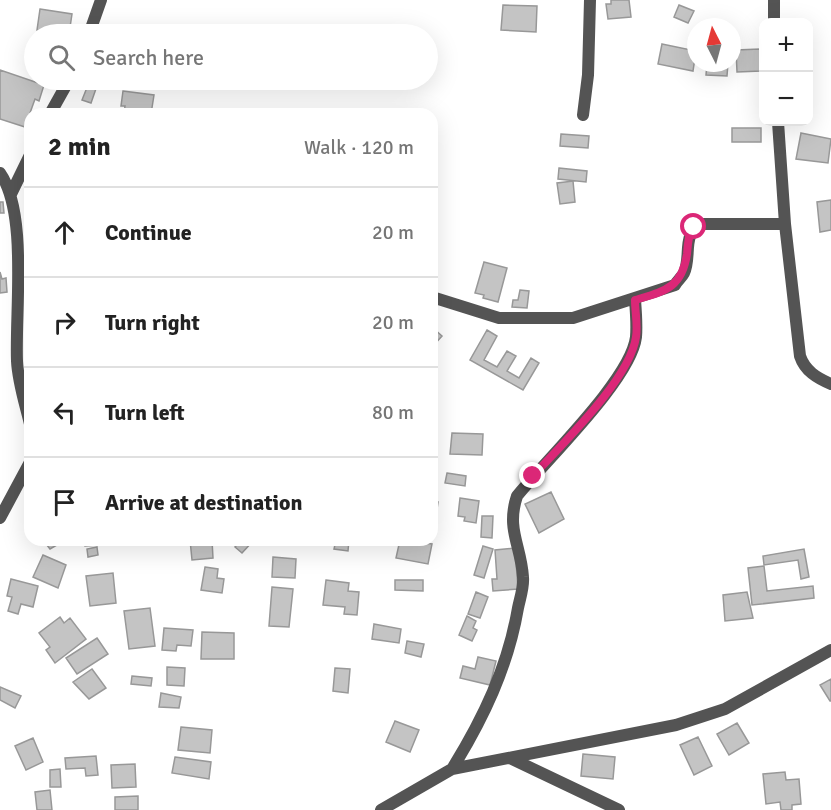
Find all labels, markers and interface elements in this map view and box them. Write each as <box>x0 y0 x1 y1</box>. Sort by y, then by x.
north arrow <box>687 18 741 72</box>
map controls <box>759 18 813 126</box>
button: + <box>759 18 813 72</box>
search box <box>24 24 438 90</box>
icon: search <box>45 41 78 74</box>
text: Search here <box>93 44 204 71</box>
button: − <box>759 72 813 126</box>
text: 2 min <box>48 131 111 163</box>
text: Walk · 120 m <box>304 135 414 160</box>
route start <box>680 213 706 239</box>
icon: ahead <box>48 216 81 249</box>
text: Continue <box>105 219 192 246</box>
text: 20 m <box>372 220 414 245</box>
icon: right <box>48 306 81 339</box>
text: Turn right <box>105 309 200 336</box>
text: 20 m <box>372 310 414 335</box>
icon: left <box>48 396 81 429</box>
text: Turn left <box>105 399 185 426</box>
text: 80 m <box>372 400 414 425</box>
route end <box>519 462 545 488</box>
icon: arrive <box>48 486 81 519</box>
text: Arrive at destination <box>105 489 302 516</box>

